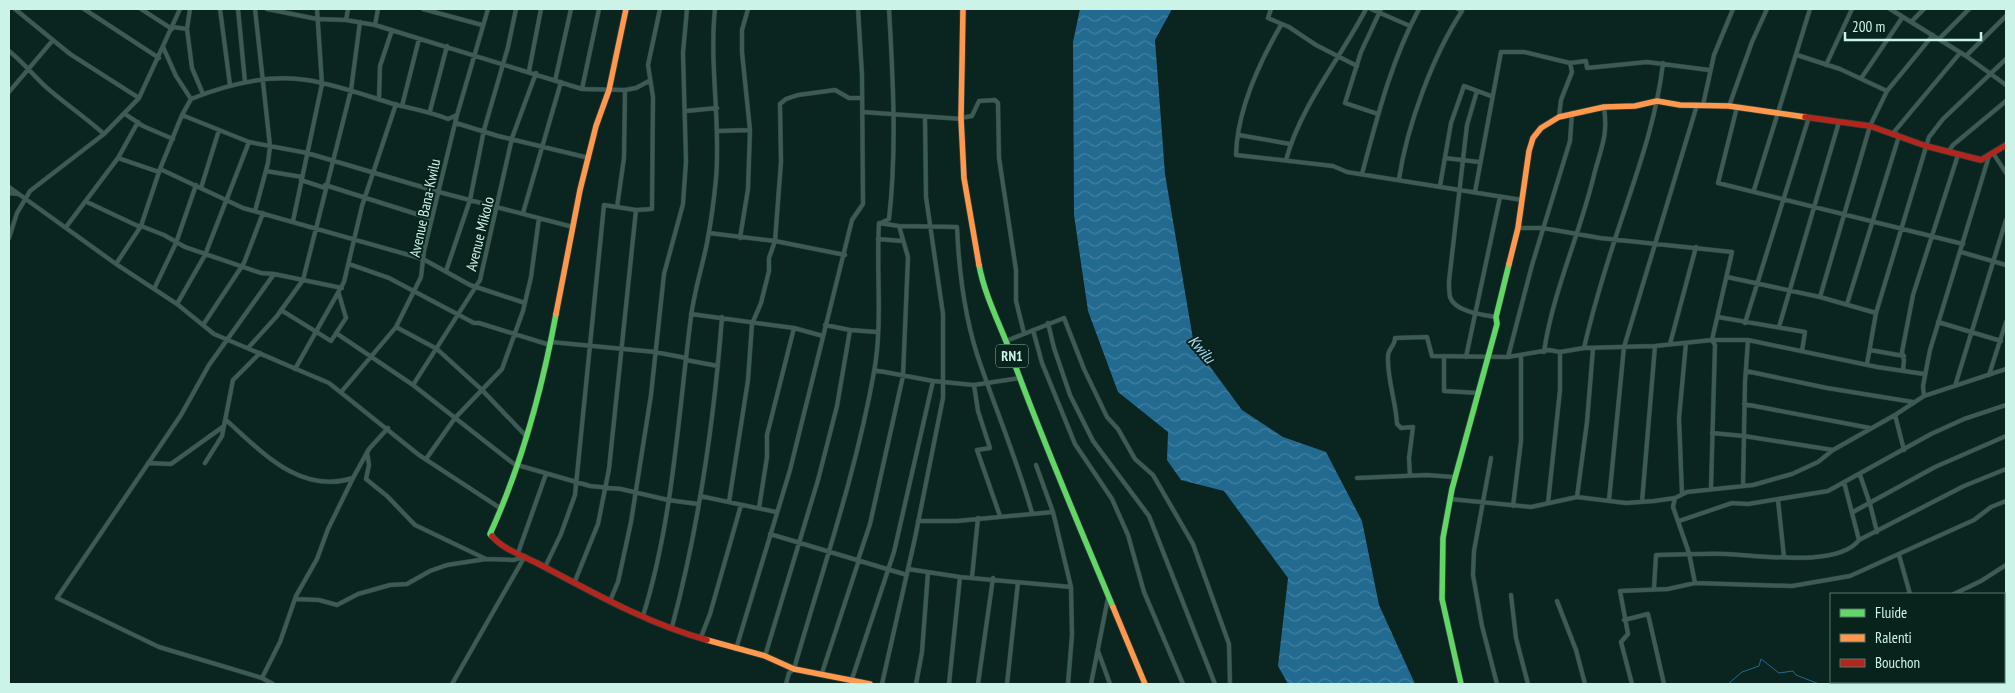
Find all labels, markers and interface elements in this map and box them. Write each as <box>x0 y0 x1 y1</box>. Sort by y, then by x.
scale bar <box>1845 10 1981 42</box>
text: 200 m <box>1852 17 1885 36</box>
street label: Avenue Bana-Kwilu <box>405 157 444 259</box>
street label: Avenue Mikolo <box>461 195 498 273</box>
water label: Kwilu <box>1184 331 1220 368</box>
road number: RN1 <box>996 344 1028 368</box>
legend <box>1830 593 2005 683</box>
text: Fluide <box>1875 603 1907 622</box>
text: Ralenti <box>1875 628 1912 647</box>
text: Bouchon <box>1875 653 1920 672</box>

